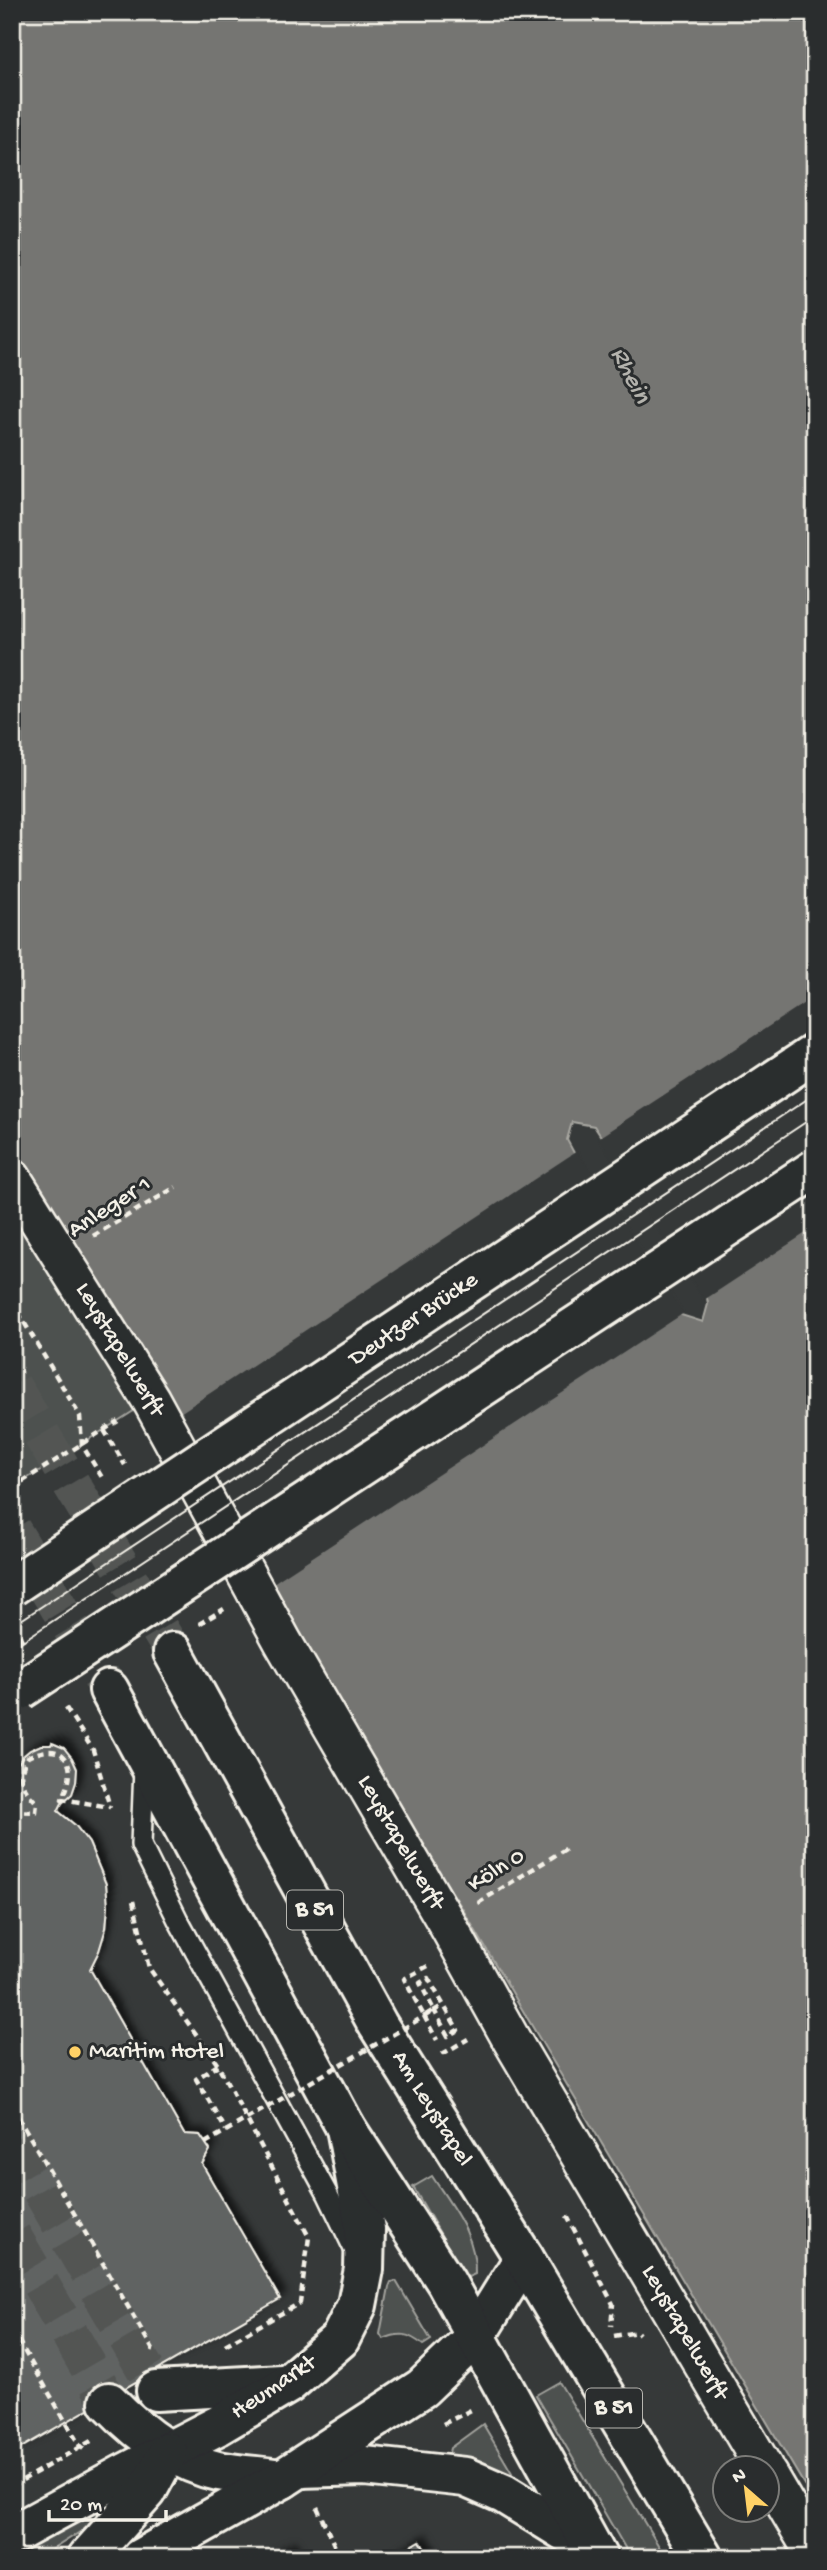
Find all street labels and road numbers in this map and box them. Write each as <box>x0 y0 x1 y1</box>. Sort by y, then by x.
street label: Anleger 1 <box>63 1170 157 1246</box>
street label: Deutzer Brücke <box>342 1266 485 1375</box>
street label: Leystapelwerft <box>68 1278 171 1424</box>
street label: Leystapelwerft <box>350 1770 451 1918</box>
street label: Köln 0 <box>463 1842 531 1900</box>
road number: B 51 <box>287 1890 343 1929</box>
street label: Am Leystapel <box>384 2046 478 2172</box>
street label: Leystapelwerft <box>634 2260 735 2408</box>
street label: Heumarkt <box>226 2348 324 2427</box>
road number: B 51 <box>586 2388 642 2428</box>

